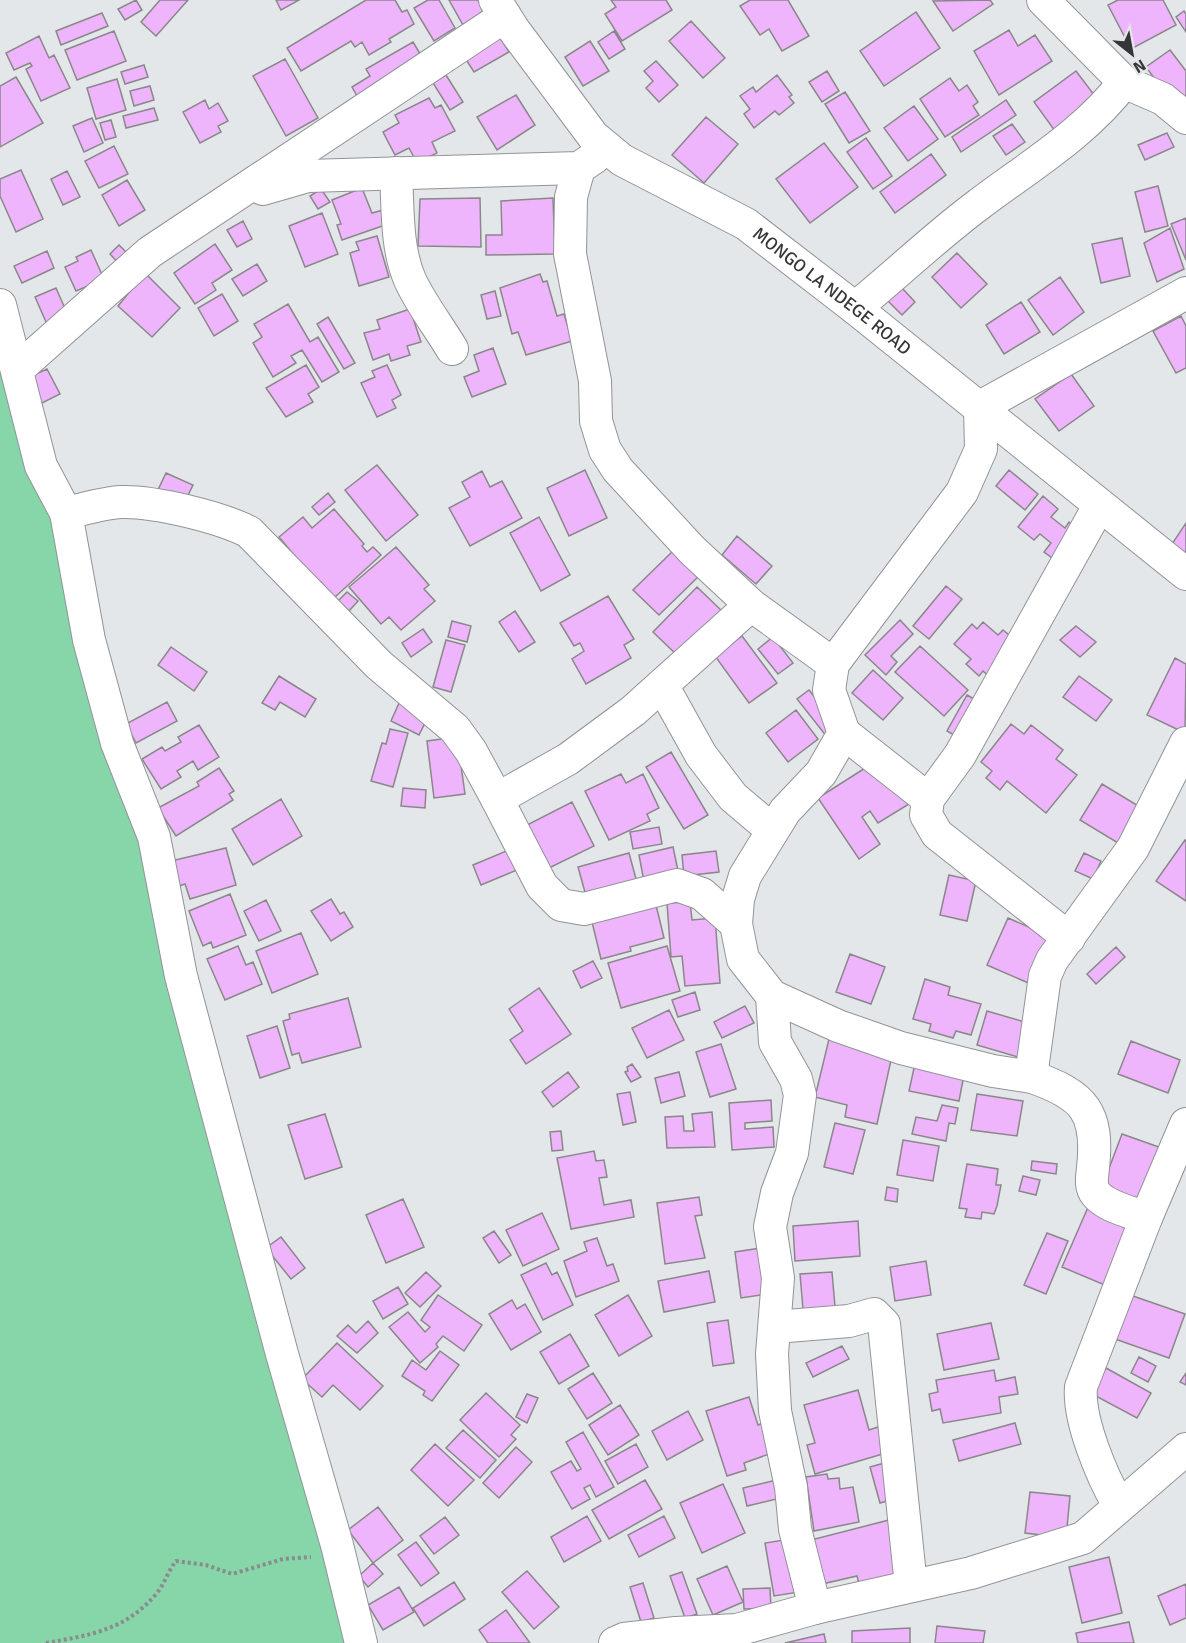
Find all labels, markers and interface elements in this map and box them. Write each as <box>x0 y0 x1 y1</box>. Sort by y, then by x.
north arrow <box>1102 24 1162 84</box>
text: N <box>1129 55 1149 77</box>
street label: MONGO LA NDEGE ROAD <box>749 222 916 360</box>

